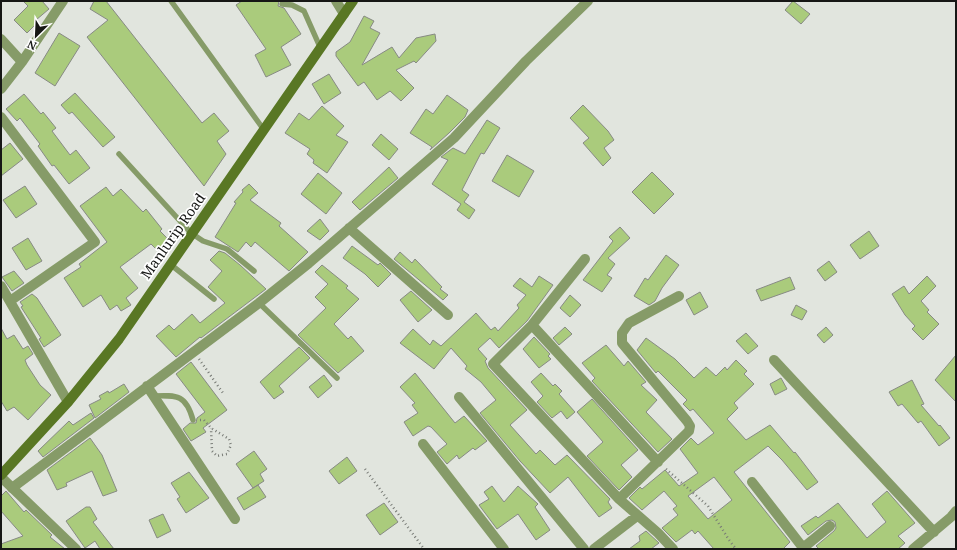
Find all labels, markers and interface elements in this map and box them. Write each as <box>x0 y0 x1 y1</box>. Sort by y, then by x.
north arrow <box>16 16 56 56</box>
text: N <box>24 37 39 54</box>
street label: Manlurip Road <box>136 189 209 282</box>

